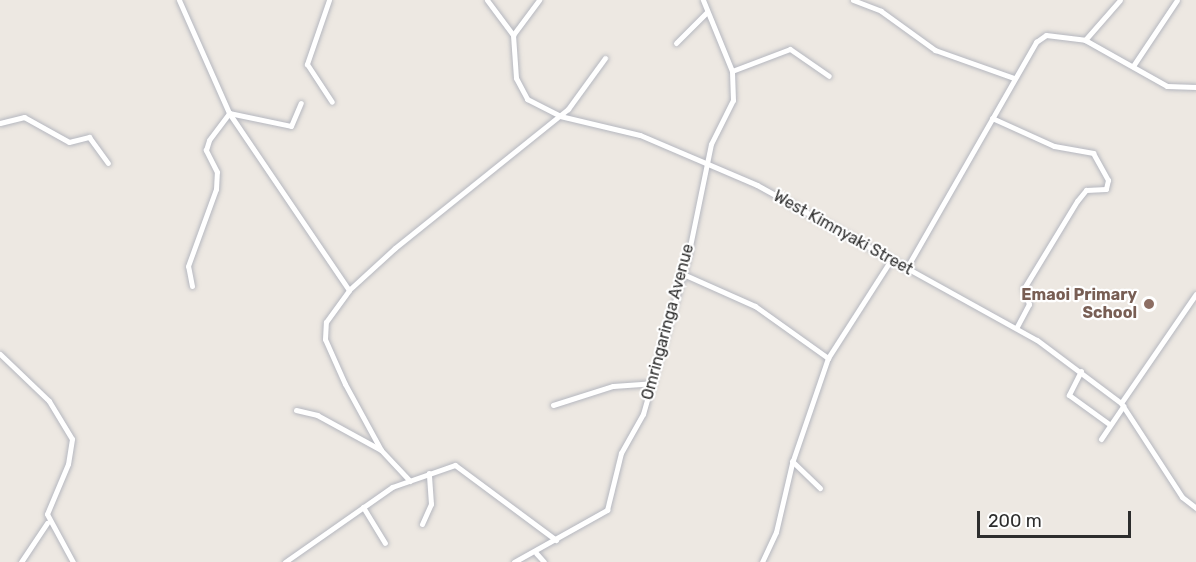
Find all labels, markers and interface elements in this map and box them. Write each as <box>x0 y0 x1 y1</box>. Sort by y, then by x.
street label: West Kimnyaki Street <box>770 187 916 279</box>
street label: Omringaringa Avenue <box>638 242 698 402</box>
place label: Emaoi Primary School <box>1021 285 1137 323</box>
marker: Emaoi Primary School <box>1142 297 1156 311</box>
scale bar <box>980 499 1134 537</box>
text: 200 m <box>988 510 1042 532</box>

